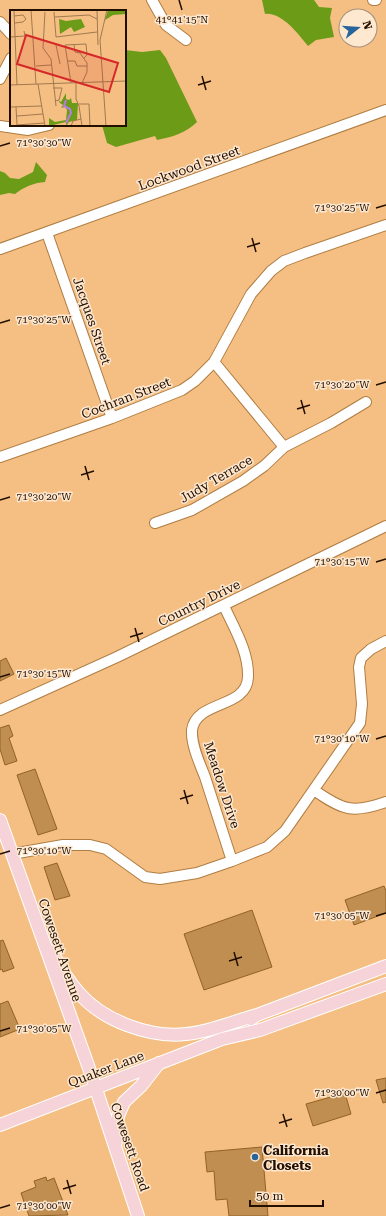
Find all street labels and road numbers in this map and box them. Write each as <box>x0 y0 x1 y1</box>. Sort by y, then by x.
street label: Lockwood Street <box>136 143 242 193</box>
street label: Jacques Street <box>70 275 114 367</box>
street label: Cochran Street <box>79 374 173 422</box>
street label: Judy Terrace <box>177 452 255 506</box>
street label: Country Drive <box>156 577 242 629</box>
street label: Meadow Drive <box>201 740 243 830</box>
street label: Cowesett Avenue <box>35 897 85 1003</box>
street label: Quaker Lane <box>66 1048 146 1090</box>
street label: Cowesett Road <box>108 1101 152 1194</box>

